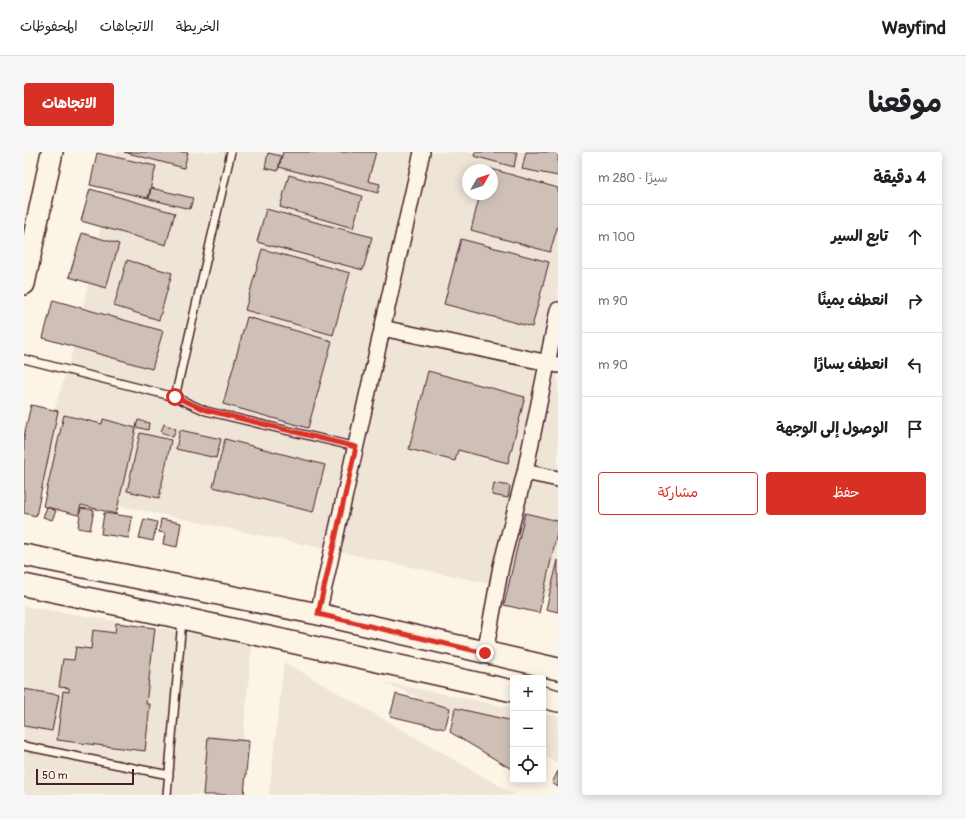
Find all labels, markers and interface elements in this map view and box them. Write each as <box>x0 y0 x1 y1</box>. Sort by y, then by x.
text: Wayfind <box>882 16 946 40</box>
text: المحفوظات <box>20 18 78 35</box>
text: الاتجاهات <box>100 18 154 35</box>
text: الخريطة <box>176 18 219 35</box>
button: الاتجاهات <box>24 83 114 126</box>
text: موقعنا <box>868 86 942 121</box>
north arrow <box>462 164 498 200</box>
text: 4 دقيقة <box>873 167 926 188</box>
text: سيرًا · 280 m <box>598 170 668 186</box>
icon: ahead <box>904 226 926 248</box>
text: تابع السير <box>831 227 888 246</box>
text: 100 m <box>598 229 635 245</box>
icon: right <box>904 290 926 312</box>
text: انعطف يمينًا <box>818 291 888 310</box>
text: 90 m <box>598 293 628 309</box>
icon: left <box>904 354 926 376</box>
text: انعطف يسارًا <box>814 355 888 374</box>
text: 90 m <box>598 357 628 373</box>
route start <box>166 388 184 406</box>
icon: arrive <box>904 418 926 440</box>
text: الوصول إلى الوجهة <box>776 419 888 438</box>
button: مشاركة <box>598 472 758 515</box>
button: حفظ <box>766 472 926 515</box>
route end <box>476 644 494 662</box>
map controls <box>510 675 546 783</box>
button: + <box>510 675 546 711</box>
button: − <box>510 711 546 747</box>
button: locate <box>510 747 546 783</box>
scale bar <box>36 767 134 786</box>
text: 50 m <box>42 769 68 782</box>

